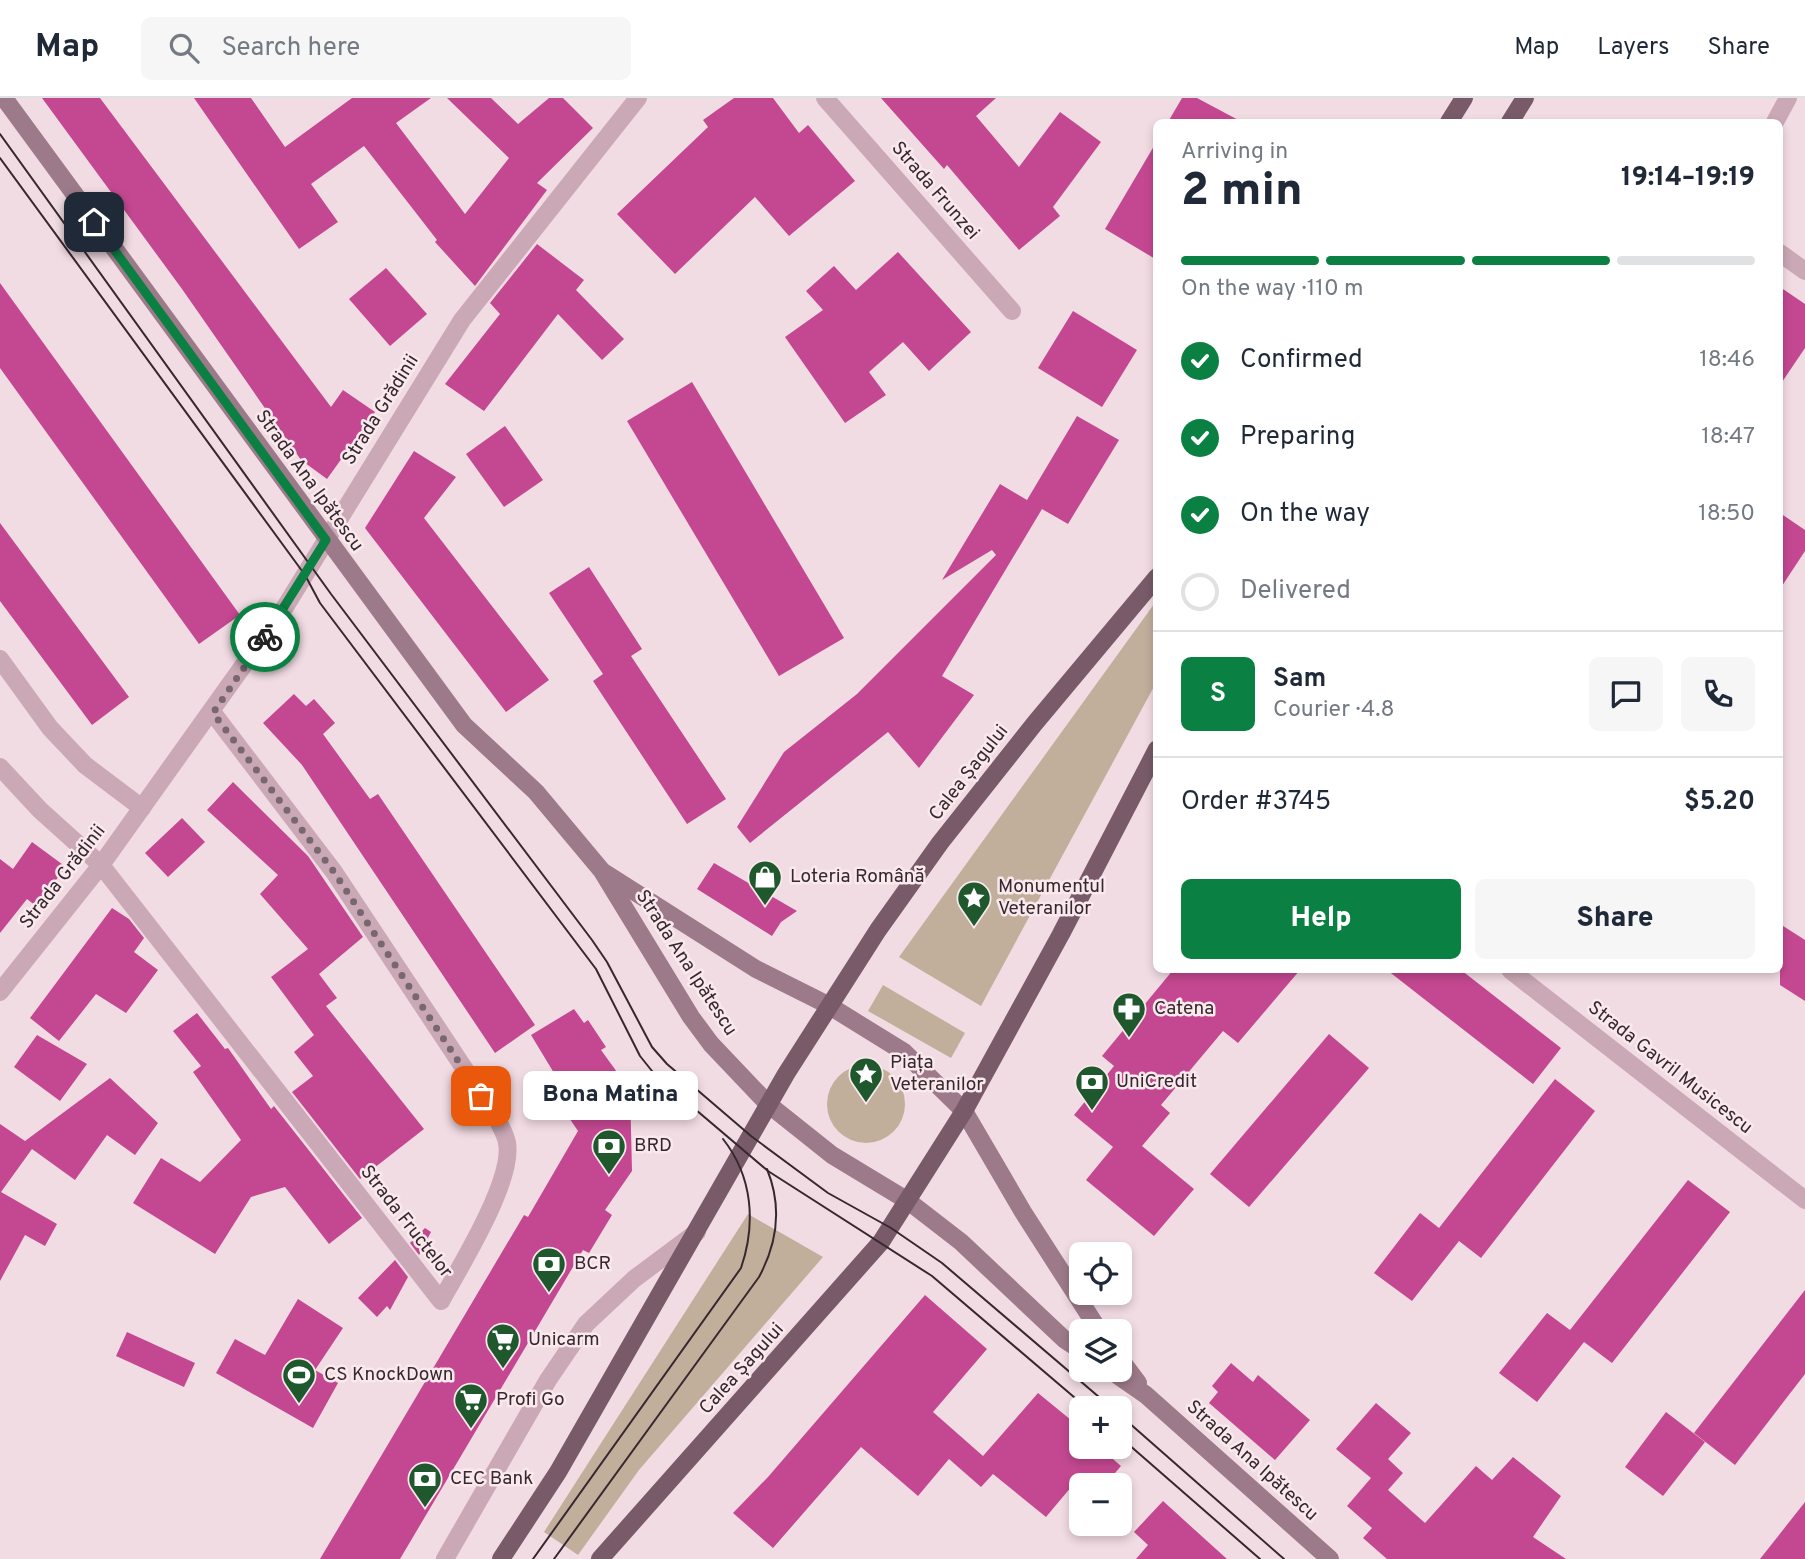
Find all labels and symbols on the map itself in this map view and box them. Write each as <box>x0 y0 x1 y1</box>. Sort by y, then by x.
street label: Strada Frunzei <box>886 137 984 245</box>
pin <box>64 192 124 252</box>
street label: Strada Grădinii <box>337 350 425 470</box>
street label: Strada Ana Ipătescu <box>250 405 368 557</box>
courier <box>230 602 300 672</box>
street label: Calea Șagului <box>924 720 1014 826</box>
street label: Strada Grădinii <box>15 820 111 934</box>
shop icon: Loteria Română <box>746 858 784 907</box>
place label: Loteria Română <box>790 865 924 889</box>
place label: Monumentul Veteranilor <box>998 875 1105 921</box>
place icon: Monumentul Veteranilor <box>955 879 993 928</box>
street label: Strada Ana Ipătescu <box>630 885 742 1041</box>
pharmacy icon: Catena <box>1110 990 1148 1039</box>
street label: Strada Gavril Musicescu <box>1583 996 1757 1140</box>
place label: Catena <box>1154 997 1214 1021</box>
place label: Piața Veteranilor <box>890 1051 984 1097</box>
place icon: Piața Veteranilor <box>847 1055 885 1104</box>
bank icon: UniCredit <box>1073 1063 1111 1112</box>
pin <box>451 1066 511 1126</box>
place label: UniCredit <box>1116 1070 1197 1094</box>
callout: Bona Matina <box>523 1072 698 1121</box>
bank icon: BRD <box>590 1127 628 1176</box>
place label: BRD <box>634 1134 672 1158</box>
street label: Strada Fructelor <box>355 1161 458 1284</box>
bank icon: BCR <box>530 1245 568 1294</box>
place label: BCR <box>574 1252 611 1276</box>
street label: Calea Șagului <box>694 1318 790 1420</box>
supermarket icon: Unicarm <box>484 1321 522 1370</box>
place label: Unicarm <box>528 1328 600 1352</box>
sports icon: CS KnockDown <box>280 1356 318 1405</box>
place label: CS KnockDown <box>324 1363 454 1387</box>
supermarket icon: Profi Go <box>452 1381 490 1430</box>
place label: Profi Go <box>496 1388 565 1412</box>
street label: Strada Ana Ipătescu <box>1181 1395 1323 1527</box>
bank icon: CEC Bank <box>406 1460 444 1509</box>
place label: CEC Bank <box>450 1467 533 1491</box>

